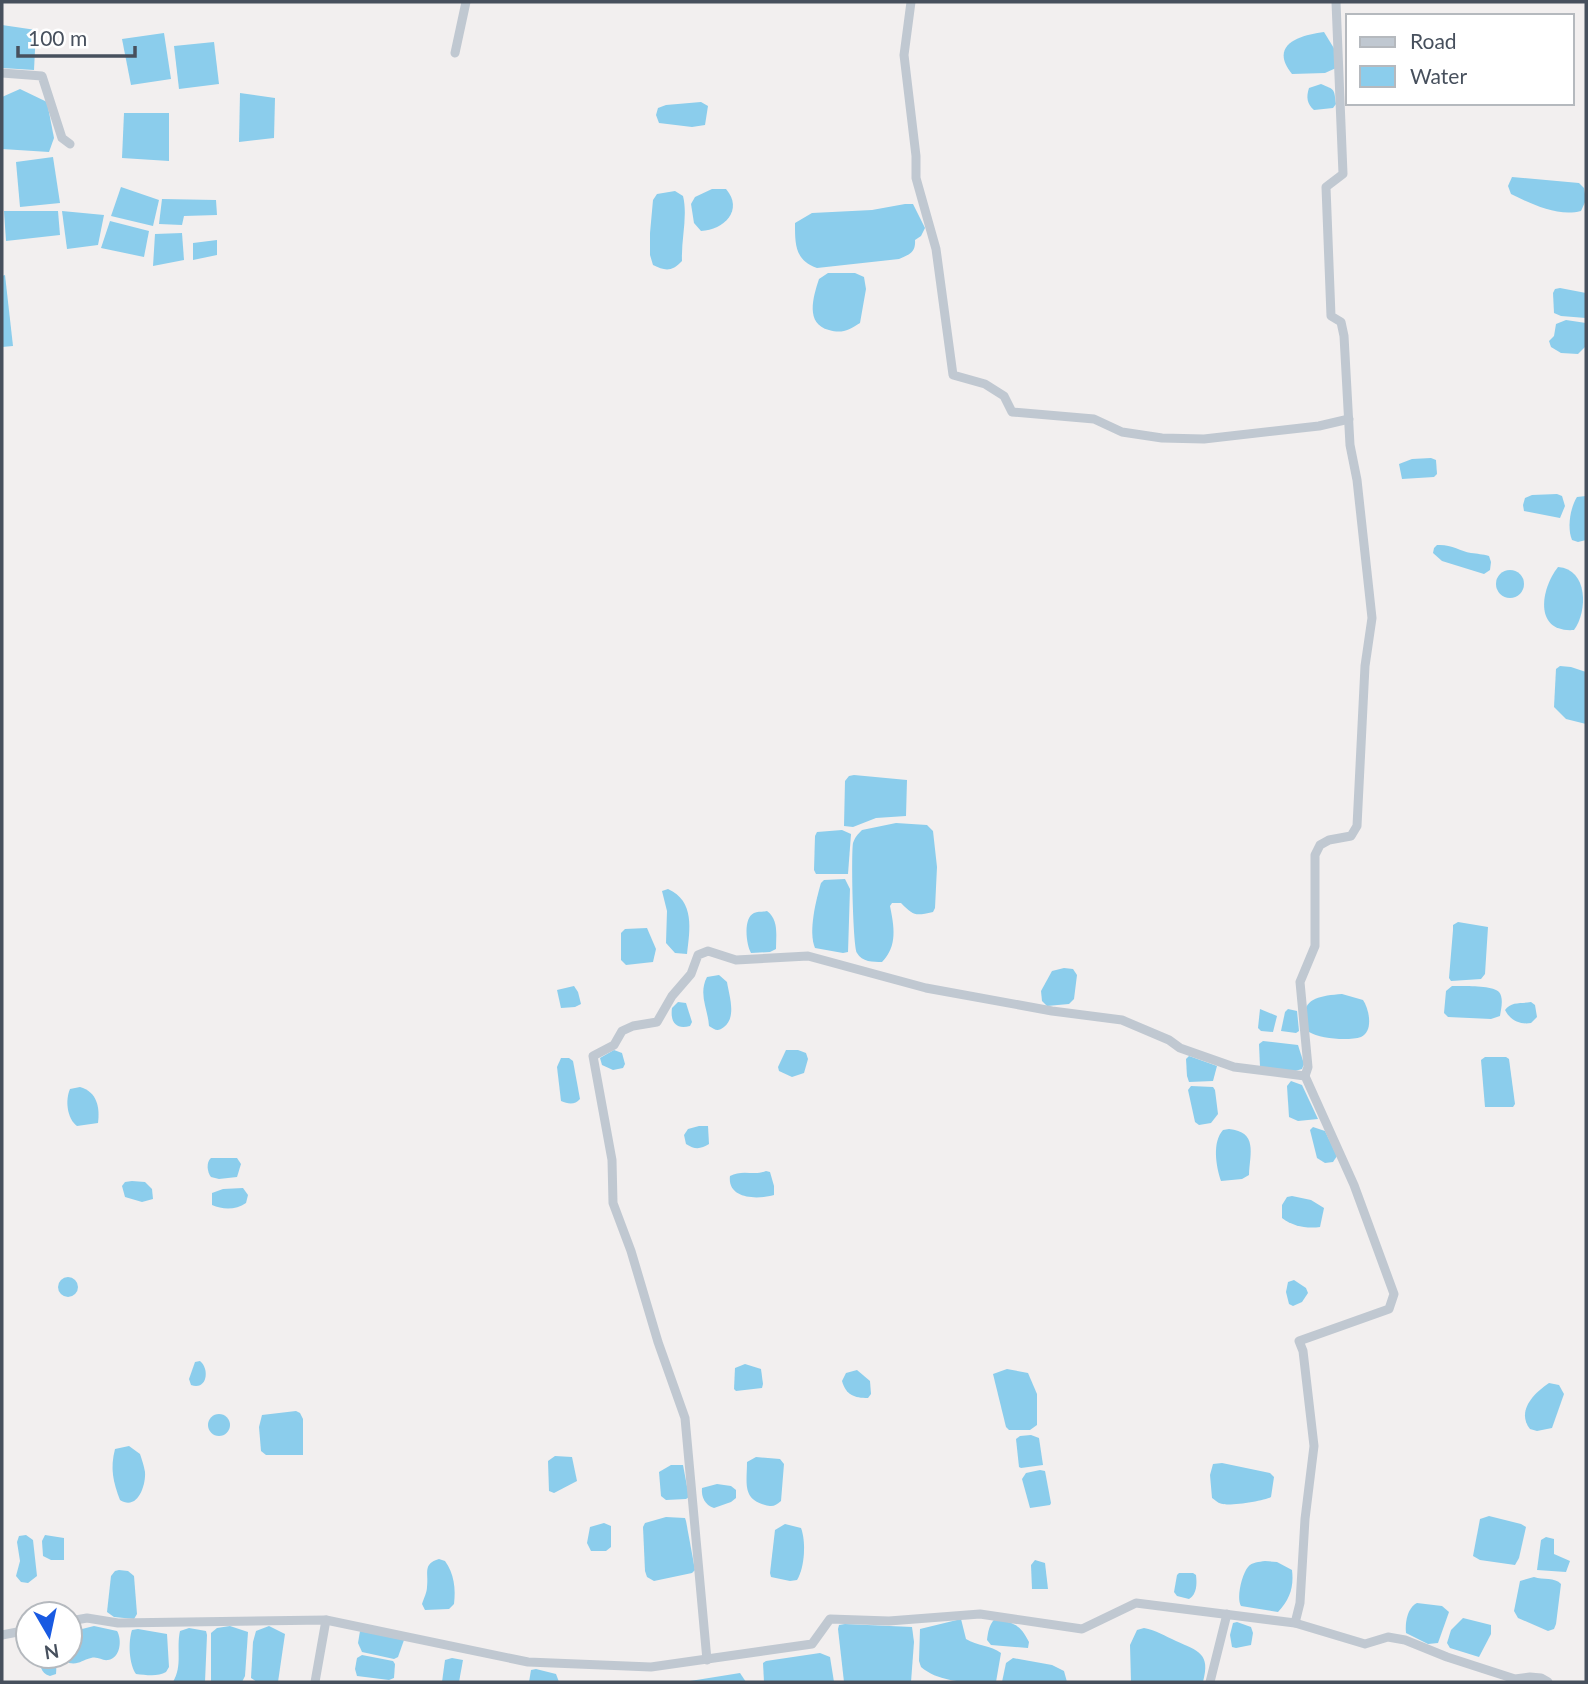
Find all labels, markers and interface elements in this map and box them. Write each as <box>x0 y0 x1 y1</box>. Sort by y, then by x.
scale bar <box>18 14 135 58</box>
legend <box>1346 14 1574 105</box>
text: 100 m <box>28 25 87 50</box>
text: Road <box>1410 28 1457 53</box>
text: Water <box>1410 63 1467 88</box>
north arrow <box>14 1600 84 1670</box>
text: N <box>43 1640 61 1665</box>

